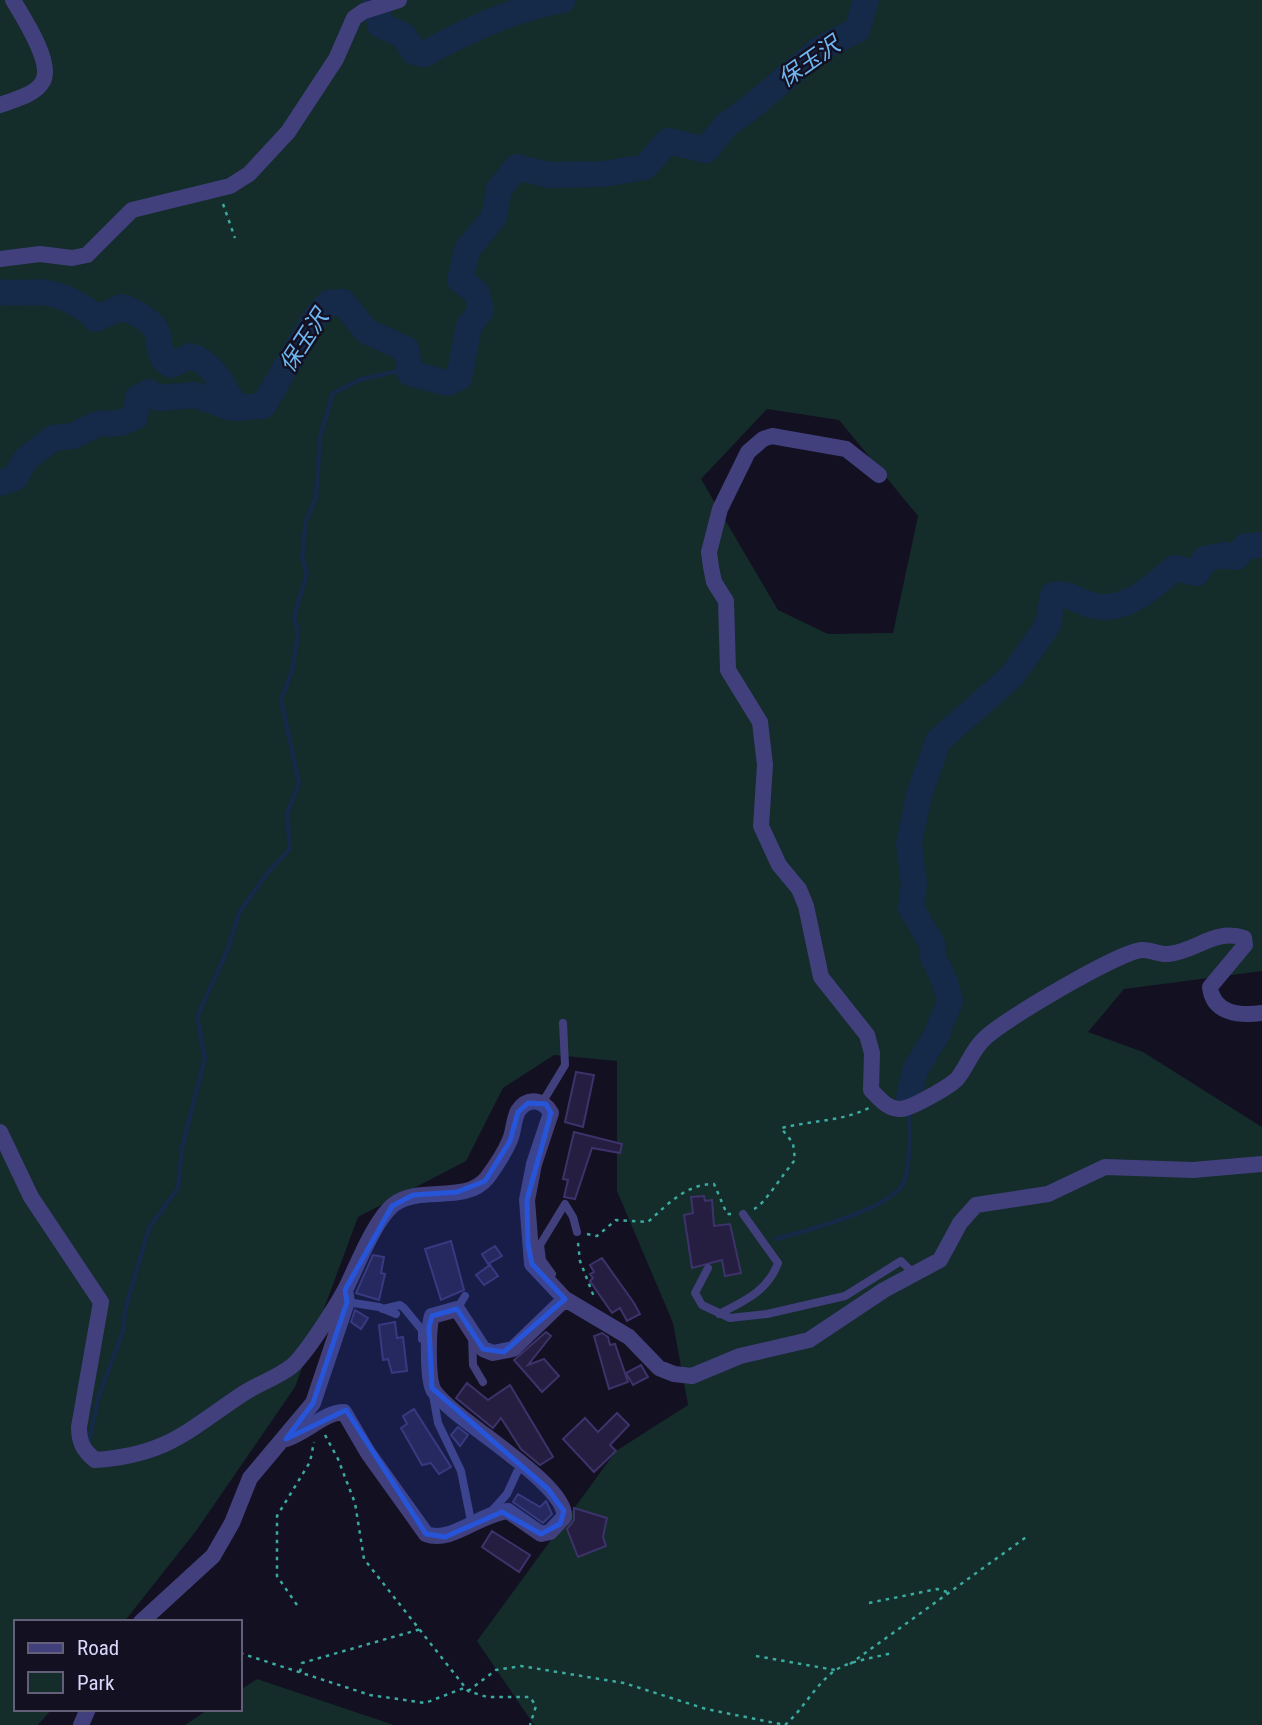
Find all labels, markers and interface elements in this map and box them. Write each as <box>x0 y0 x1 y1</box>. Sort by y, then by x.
water label: 保玉沢 <box>773 29 847 93</box>
water label: 保玉沢 <box>274 302 336 377</box>
legend <box>14 1620 242 1711</box>
text: Road <box>77 1636 119 1660</box>
text: Park <box>77 1671 115 1695</box>

